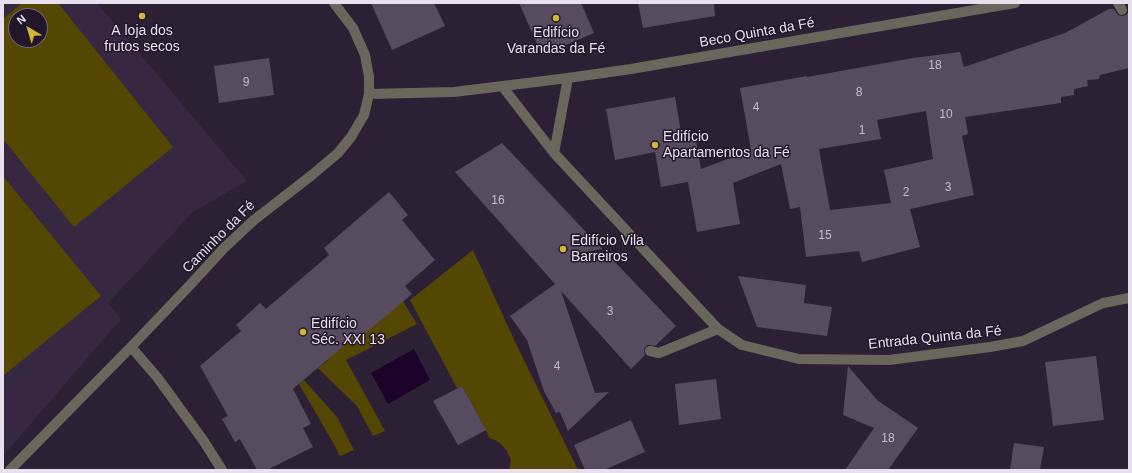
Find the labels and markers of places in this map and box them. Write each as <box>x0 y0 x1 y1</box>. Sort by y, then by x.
marker: A loja dos frutos secos <box>137 11 147 21</box>
marker: Edifício Varandas da Fé <box>551 13 561 23</box>
place label: A loja dos frutos secos <box>104 23 180 56</box>
place label: Edifício Varandas da Fé <box>507 25 605 58</box>
place label: Edifício Apartamentos da Fé <box>663 129 790 162</box>
marker: Edifício Apartamentos da Fé <box>650 140 660 150</box>
place label: Edifício Vila Barreiros <box>571 233 644 266</box>
marker: Edifício Vila Barreiros <box>558 244 568 254</box>
place label: Edifício Séc. XXI 13 <box>311 316 385 348</box>
marker: Edifício Séc. XXI 13 <box>298 327 308 337</box>

